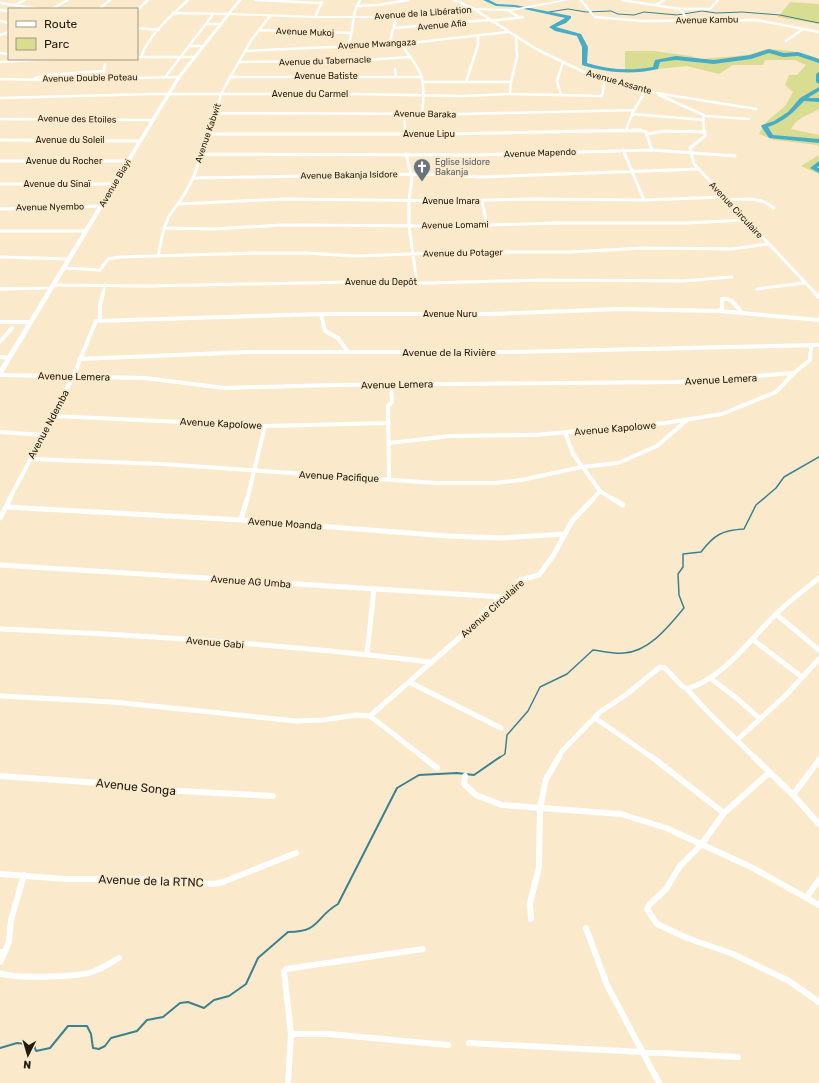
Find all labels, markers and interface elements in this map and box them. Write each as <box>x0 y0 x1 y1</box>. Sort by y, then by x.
street label: Avenue de la Libération <box>374 5 472 21</box>
legend <box>8 8 138 60</box>
street label: Avenue Kambu <box>676 14 738 26</box>
text: Route <box>44 17 78 31</box>
street label: Avenue Afia <box>417 18 467 32</box>
street label: Avenue Mukoj <box>276 26 334 38</box>
text: Parc <box>44 37 70 51</box>
street label: Avenue Mwangaza <box>338 37 416 51</box>
street label: Avenue du Tabernacle <box>279 54 371 68</box>
street label: Avenue Assante <box>585 68 653 96</box>
street label: Avenue Batiste <box>294 71 358 81</box>
street label: Avenue Double Poteau <box>42 72 138 84</box>
street label: Avenue du Carmel <box>272 89 348 99</box>
street label: Avenue Kabwit <box>193 102 223 164</box>
street label: Avenue Baraka <box>394 108 456 120</box>
street label: Avenue des Etoiles <box>37 113 117 125</box>
street label: Avenue Lipu <box>403 129 455 139</box>
street label: Avenue du Soleil <box>35 135 105 145</box>
street label: Avenue Mapendo <box>504 147 576 159</box>
street label: Avenue du Rocher <box>26 156 103 166</box>
street label: Avenue Biayi <box>97 157 133 209</box>
church icon: Eglise Isidore Bakanja <box>412 157 432 182</box>
place label: Eglise Isidore Bakanja <box>435 157 490 177</box>
street label: Avenue Bakanja Isidore <box>300 169 398 181</box>
street label: Avenue du Sinaï <box>23 179 91 189</box>
street label: Avenue Circulaire <box>707 180 765 240</box>
street label: Avenue Imara <box>422 196 480 206</box>
street label: Avenue Nyembo <box>16 201 84 213</box>
street label: Avenue Lomami <box>421 219 489 231</box>
street label: Avenue du Potager <box>423 247 504 259</box>
street label: Avenue du Depôt <box>345 277 417 287</box>
street label: Avenue Nuru <box>423 309 477 319</box>
street label: Avenue de la Rivière <box>402 347 496 359</box>
street label: Avenue Lemera <box>38 370 110 384</box>
street label: Avenue Lemera <box>685 372 757 388</box>
street label: Avenue Lemera <box>361 378 433 392</box>
street label: Avenue Ndemba <box>26 388 72 461</box>
street label: Avenue Kapolowe <box>180 416 263 432</box>
street label: Avenue Kapolowe <box>574 419 657 439</box>
street label: Avenue Pacifique <box>299 469 380 485</box>
street label: Avenue Moanda <box>247 515 322 533</box>
street label: Avenue AG Umba <box>210 573 291 591</box>
street label: Avenue Circulaire <box>458 577 527 640</box>
street label: Avenue Gabi <box>185 634 244 652</box>
street label: Avenue Songa <box>95 776 177 798</box>
street label: Avenue de la RTNC <box>98 872 204 890</box>
north arrow <box>8 1035 48 1075</box>
text: N <box>23 1058 32 1071</box>

